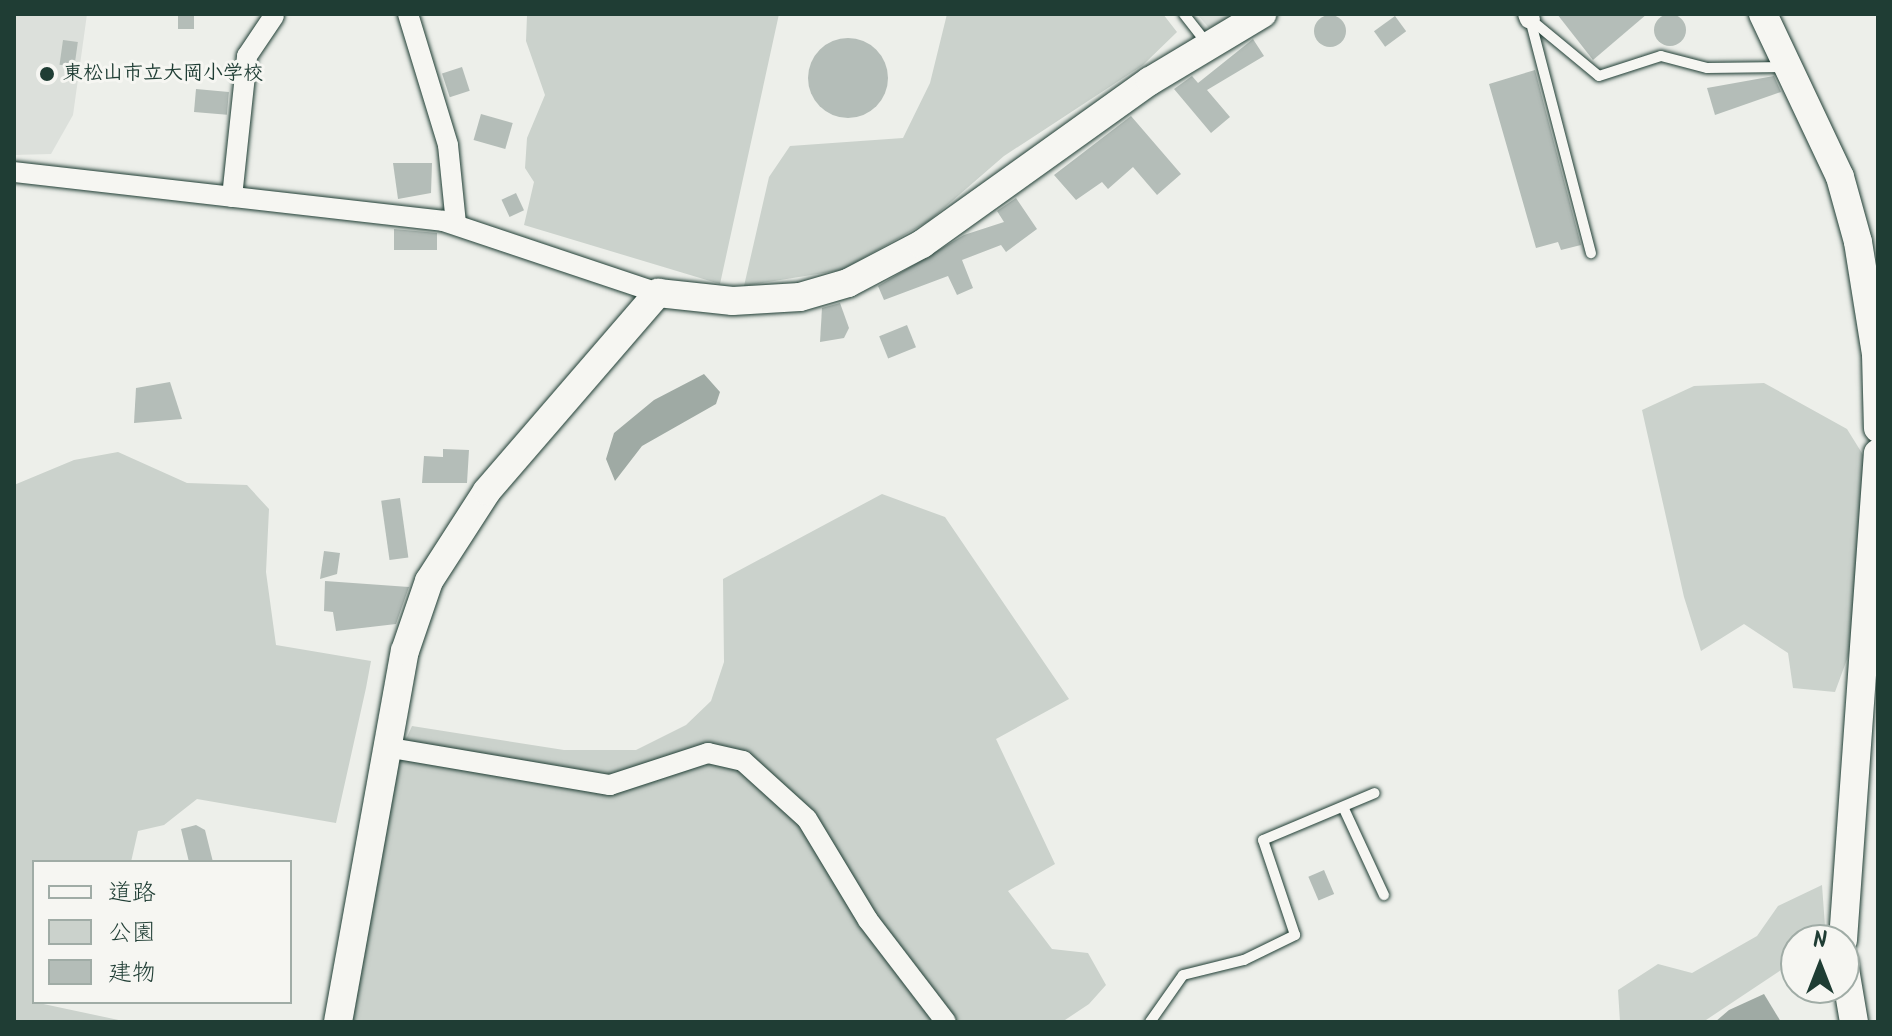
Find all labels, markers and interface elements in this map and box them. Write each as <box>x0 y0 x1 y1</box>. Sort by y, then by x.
place label: 東松山市立大岡小学校 <box>63 62 263 86</box>
marker: 東松山市立大岡小学校 <box>38 65 56 83</box>
legend <box>32 860 292 1004</box>
text: 道路 <box>108 874 156 913</box>
text: 公園 <box>108 914 156 953</box>
north arrow <box>1780 924 1860 1004</box>
text: N <box>1813 924 1827 959</box>
text: 建物 <box>108 954 156 993</box>

